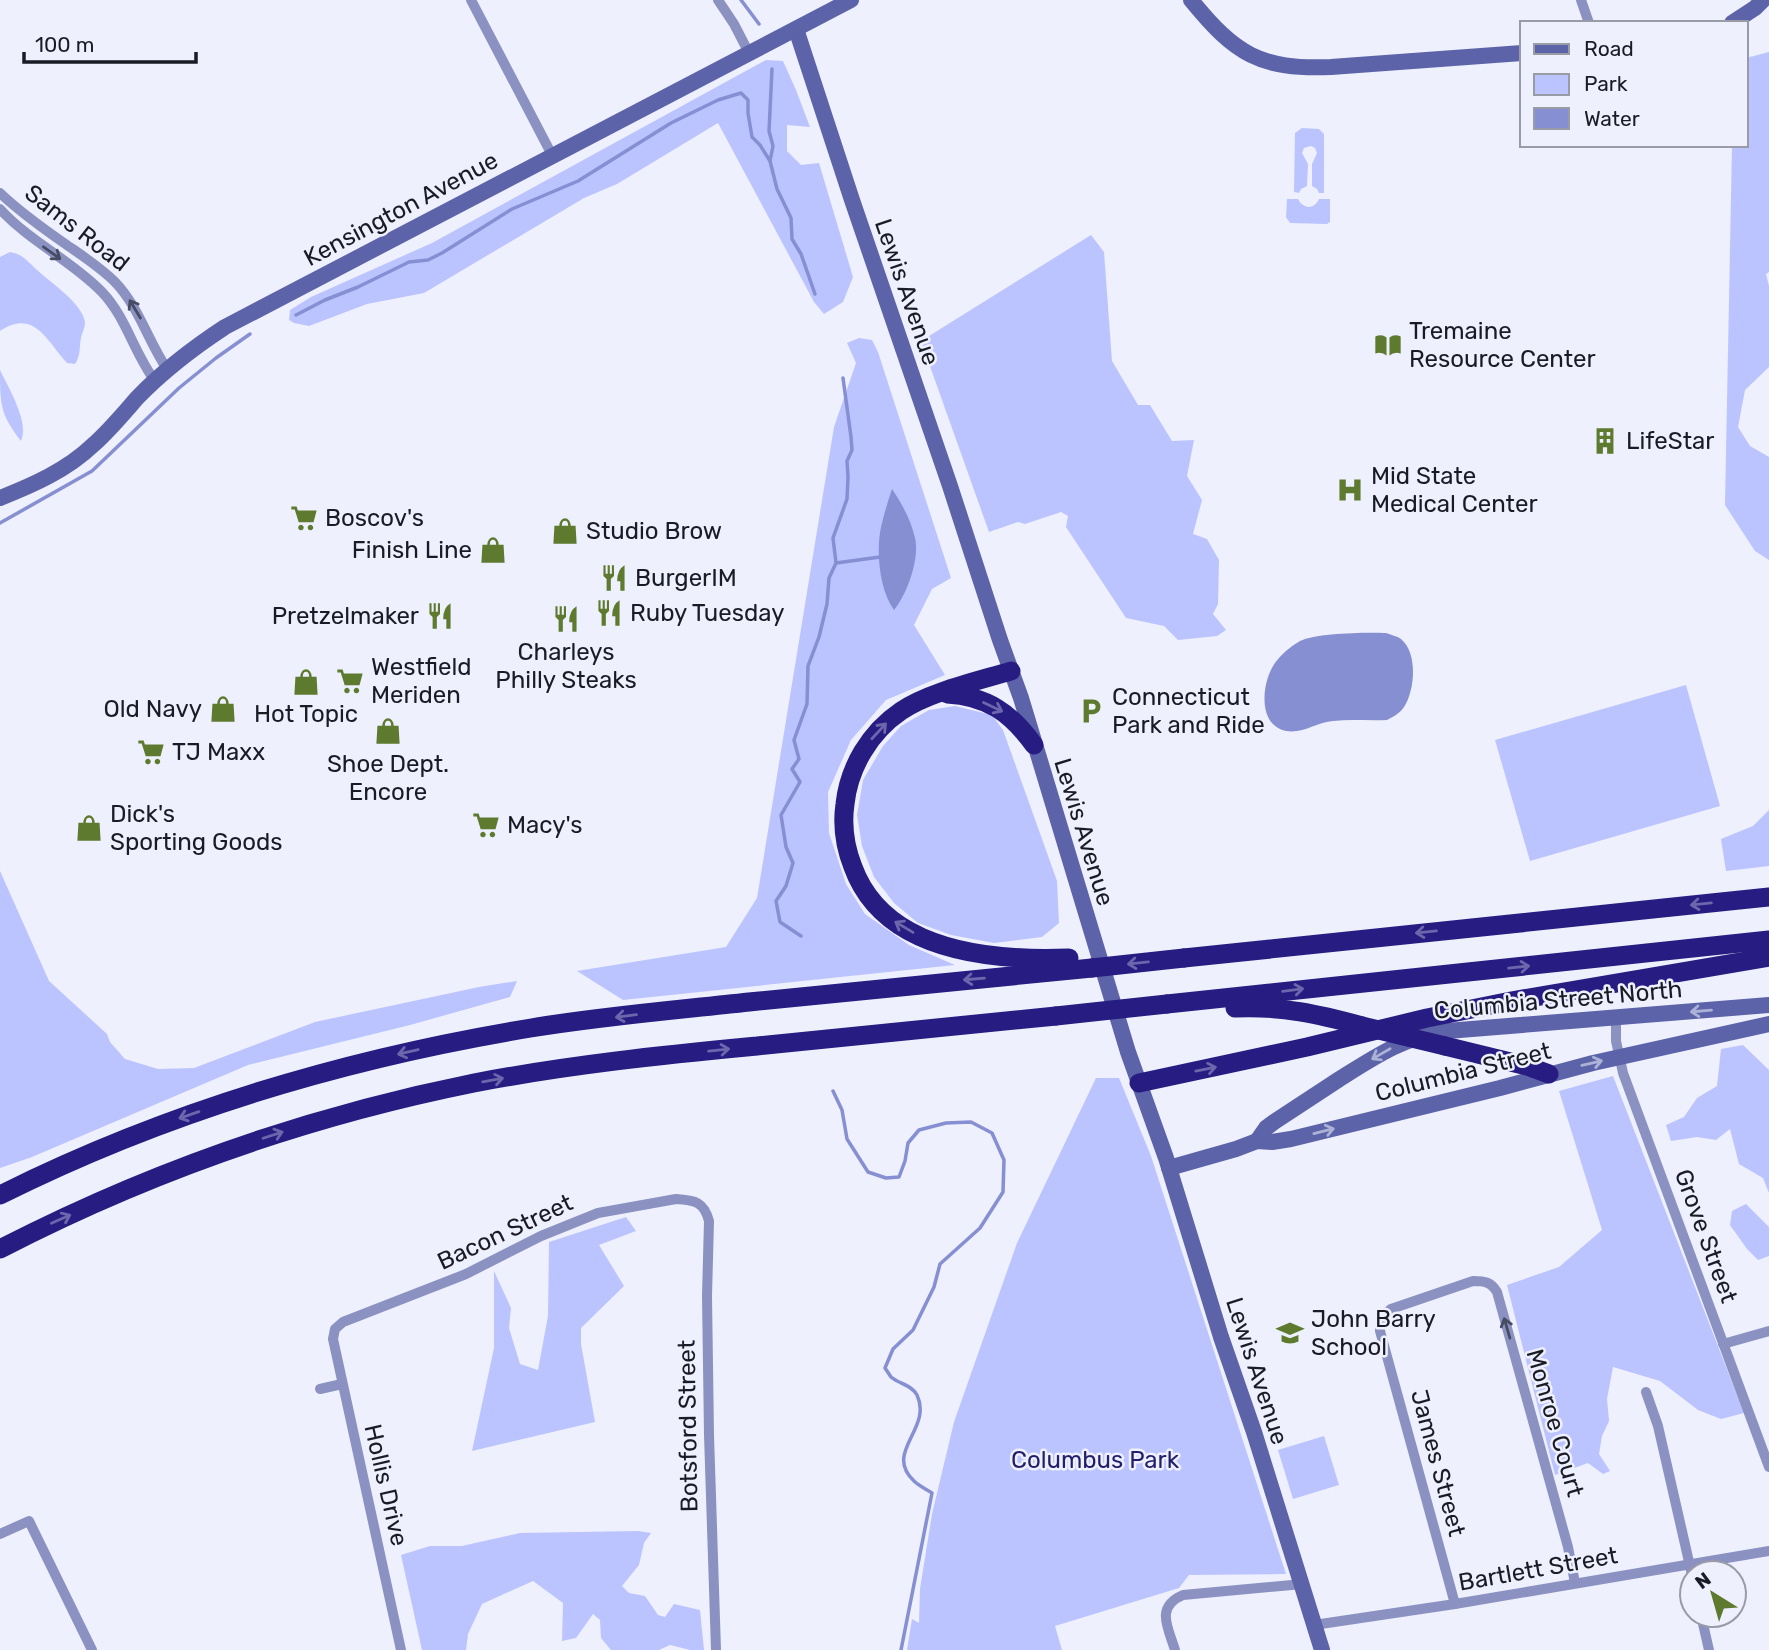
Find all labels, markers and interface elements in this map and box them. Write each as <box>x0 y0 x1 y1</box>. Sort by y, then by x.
scale bar <box>24 21 196 65</box>
legend <box>1520 21 1748 147</box>
text: 100 m <box>35 32 94 57</box>
text: Road <box>1584 36 1634 61</box>
text: Park <box>1584 71 1628 96</box>
text: Water <box>1584 106 1640 131</box>
street label: Kensington Avenue <box>299 146 503 272</box>
street label: Sams Road <box>19 179 135 277</box>
street label: Lewis Avenue <box>869 215 945 369</box>
one-way arrow <box>42 246 61 260</box>
one-way arrow <box>128 300 142 320</box>
place label: Tremaine Resource Center <box>1409 317 1596 373</box>
library icon: Tremaine Resource Center <box>1373 330 1403 360</box>
building icon: LifeStar <box>1590 426 1620 456</box>
place label: LifeStar <box>1626 427 1714 455</box>
place label: Mid State Medical Center <box>1371 462 1538 518</box>
hospital icon: Mid State Medical Center <box>1335 475 1365 505</box>
supermarket icon: Boscov's <box>289 503 319 533</box>
place label: Boscov's <box>325 504 424 532</box>
shop icon: Studio Brow <box>550 516 580 546</box>
place label: Studio Brow <box>586 517 722 545</box>
shop icon: Finish Line <box>478 535 508 565</box>
place label: Finish Line <box>352 536 472 564</box>
restaurant icon: BurgerIM <box>599 563 629 593</box>
place label: BurgerIM <box>635 564 737 592</box>
restaurant icon: Ruby Tuesday <box>594 598 624 628</box>
place label: Ruby Tuesday <box>630 599 784 627</box>
restaurant icon: Pretzelmaker <box>425 601 455 631</box>
place label: Pretzelmaker <box>272 602 419 630</box>
restaurant icon: Charleys Philly Steaks <box>551 604 581 634</box>
place label: Charleys Philly Steaks <box>495 638 637 694</box>
place label: Westfield Meriden <box>371 653 472 709</box>
supermarket icon: Westfield Meriden <box>335 666 365 696</box>
shop icon: Hot Topic <box>291 667 321 697</box>
place label: Connecticut Park and Ride <box>1112 683 1265 739</box>
shop icon: Old Navy <box>208 694 238 724</box>
place label: Old Navy <box>104 695 202 723</box>
parking icon: Connecticut Park and Ride <box>1076 696 1106 726</box>
place label: Hot Topic <box>254 700 358 728</box>
one-way arrow <box>982 701 1003 714</box>
shop icon: Shoe Dept. Encore <box>373 716 403 746</box>
one-way arrow <box>871 722 887 740</box>
supermarket icon: TJ Maxx <box>136 737 166 767</box>
place label: TJ Maxx <box>172 738 265 766</box>
place label: Shoe Dept. Encore <box>327 750 449 806</box>
street label: Lewis Avenue <box>1048 755 1120 909</box>
place label: Dick's Sporting Goods <box>110 800 283 856</box>
supermarket icon: Macy's <box>471 810 501 840</box>
place label: Macy's <box>507 811 582 839</box>
shop icon: Dick's Sporting Goods <box>74 813 104 843</box>
one-way arrow <box>1690 898 1713 911</box>
one-way arrow <box>895 920 915 934</box>
one-way arrow <box>1415 926 1438 939</box>
one-way arrow <box>1127 957 1150 970</box>
one-way arrow <box>1507 960 1530 973</box>
one-way arrow <box>963 973 986 986</box>
street label: Columbia Street North <box>1433 975 1683 1025</box>
one-way arrow <box>1281 983 1304 996</box>
one-way arrow <box>1690 1005 1713 1018</box>
one-way arrow <box>615 1009 638 1022</box>
street label: Columbia Street <box>1372 1037 1554 1107</box>
one-way arrow <box>707 1043 730 1056</box>
one-way arrow <box>397 1046 420 1060</box>
one-way arrow <box>1371 1048 1392 1061</box>
one-way arrow <box>1580 1056 1603 1069</box>
one-way arrow <box>1194 1062 1217 1075</box>
one-way arrow <box>481 1072 504 1086</box>
one-way arrow <box>179 1110 201 1122</box>
one-way arrow <box>1312 1124 1335 1137</box>
one-way arrow <box>261 1128 283 1140</box>
street label: Grove Street <box>1669 1165 1743 1307</box>
street label: Bacon Street <box>433 1188 577 1276</box>
one-way arrow <box>50 1212 72 1225</box>
street label: Lewis Avenue <box>1220 1294 1294 1448</box>
place label: John Barry School <box>1311 1305 1436 1361</box>
one-way arrow <box>1500 1317 1513 1340</box>
school or university icon: John Barry School <box>1275 1318 1305 1348</box>
street label: Botsford Street <box>672 1340 704 1512</box>
street label: Monroe Court <box>1521 1346 1589 1500</box>
street label: James Street <box>1405 1387 1471 1539</box>
street label: Hollis Drive <box>358 1421 414 1549</box>
park label: Columbus Park <box>1011 1446 1180 1474</box>
street label: Bartlett Street <box>1456 1541 1620 1597</box>
north arrow <box>1678 1559 1748 1629</box>
text: N <box>1691 1568 1715 1594</box>

